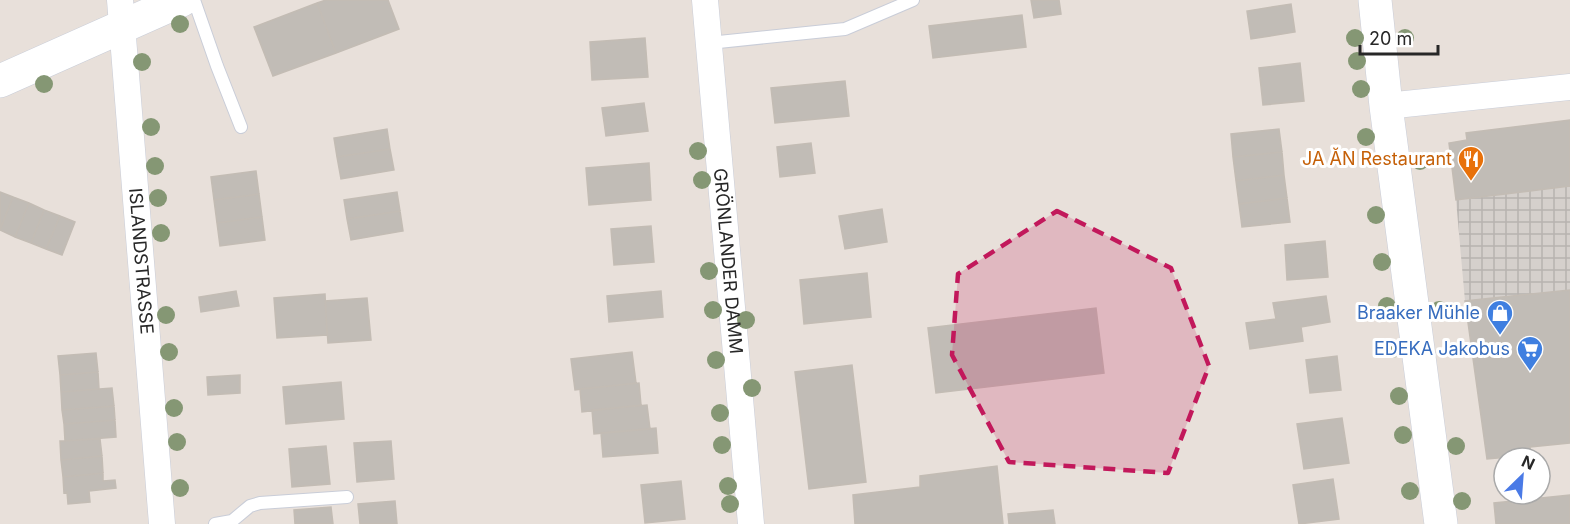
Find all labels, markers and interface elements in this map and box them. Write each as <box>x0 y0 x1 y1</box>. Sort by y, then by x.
scale bar <box>1360 18 1438 56</box>
text: 20 m <box>1369 28 1412 49</box>
restaurant icon: JA ĂN Restaurant <box>1456 144 1486 182</box>
place label: JA ĂN Restaurant <box>1302 147 1452 169</box>
street label: GRÖNLANDER DAMM <box>710 167 747 355</box>
street label: ISLANDSTRASSE <box>125 187 158 335</box>
shop icon: Braaker Mühle <box>1485 298 1515 336</box>
place label: Braaker Mühle <box>1357 302 1480 323</box>
supermarket icon: EDEKA Jakobus <box>1515 334 1545 372</box>
place label: EDEKA Jakobus <box>1374 338 1510 359</box>
north arrow <box>1492 446 1552 506</box>
text: N <box>1519 451 1538 474</box>

